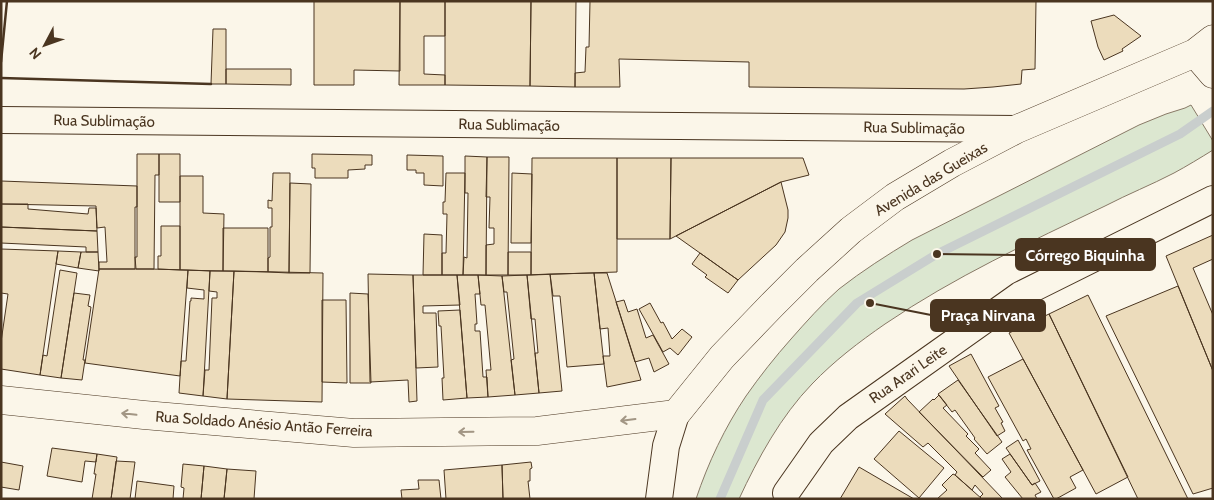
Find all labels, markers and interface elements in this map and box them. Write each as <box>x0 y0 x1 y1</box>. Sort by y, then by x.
north arrow <box>20 20 70 70</box>
text: N <box>25 44 45 63</box>
street label: Rua Sublimação <box>53 111 155 131</box>
street label: Rua Sublimação <box>458 115 560 135</box>
street label: Rua Sublimação <box>863 118 965 138</box>
street label: Avenida das Gueixas <box>871 138 991 220</box>
callout: Córrego Biquinha <box>1016 239 1155 270</box>
text: Córrego Biquinha <box>1025 246 1145 265</box>
callout: Praça Nirvana <box>931 300 1045 331</box>
text: Praça Nirvana <box>941 306 1035 325</box>
street label: Rua Arari Leite <box>866 340 951 407</box>
street label: Rua Soldado Anésio Antão Ferreira <box>155 407 374 441</box>
one-way arrow <box>122 409 138 418</box>
one-way arrow <box>620 415 636 425</box>
one-way arrow <box>458 427 474 436</box>

